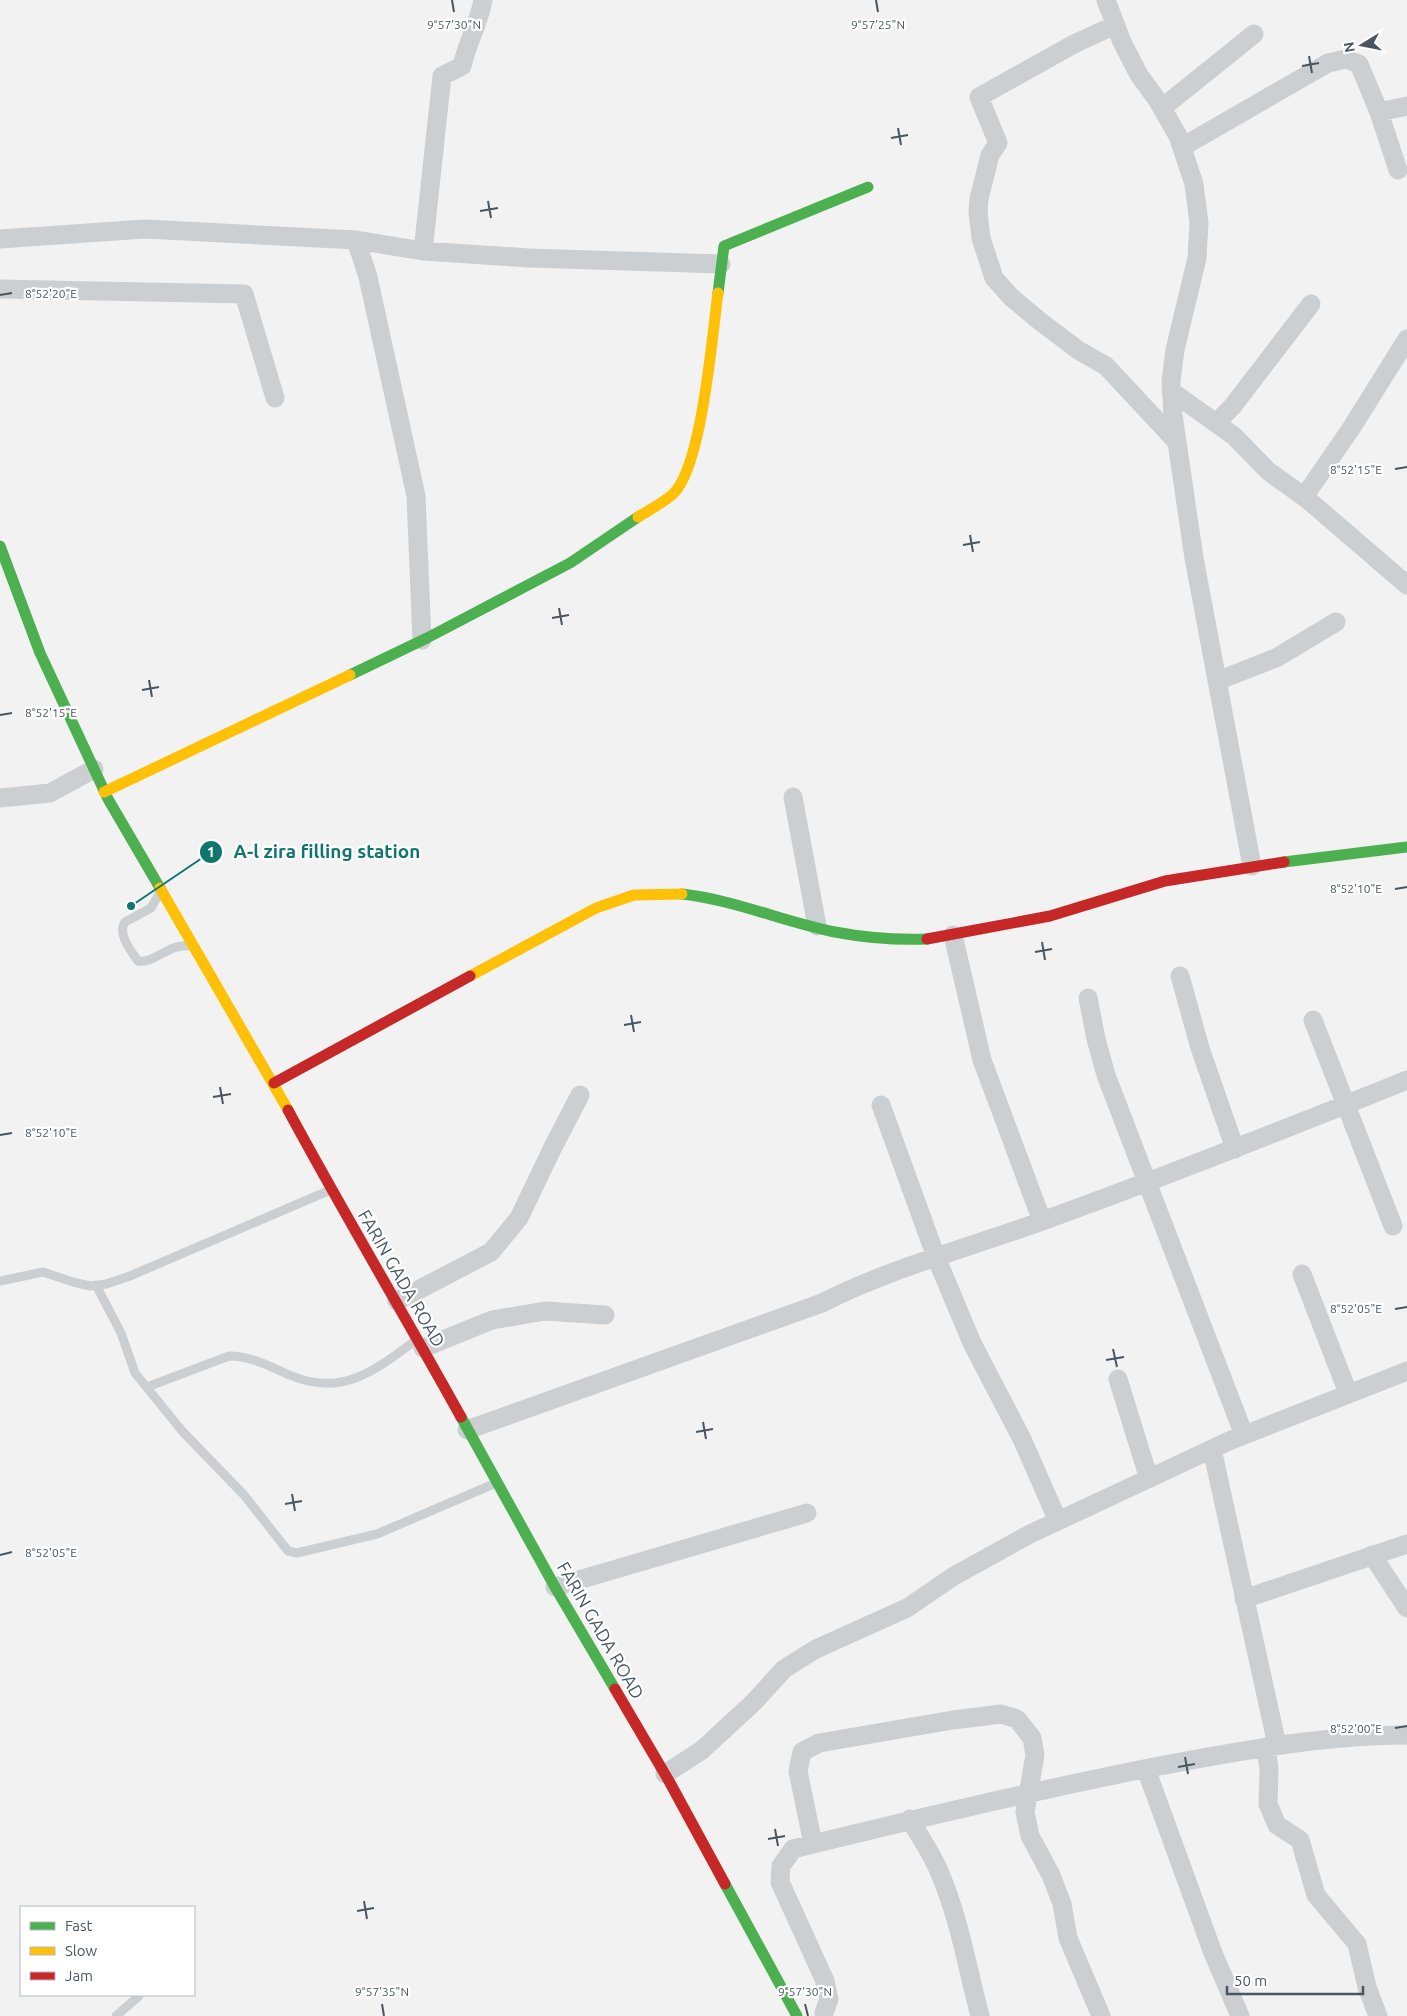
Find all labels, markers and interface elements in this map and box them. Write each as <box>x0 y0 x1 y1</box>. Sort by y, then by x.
text: 9°57'30"N <box>427 18 481 31</box>
text: 9°57'25"N <box>851 18 905 31</box>
north arrow <box>1337 20 1387 70</box>
text: N <box>1340 41 1358 54</box>
text: 8°52'20"E <box>25 287 77 300</box>
text: 8°52'15"E <box>1330 463 1382 476</box>
text: 8°52'15"E <box>25 706 77 719</box>
callout: A-l zira filling station <box>199 835 431 869</box>
text: A-l zira filling station <box>234 840 420 862</box>
text: 1 <box>207 843 215 860</box>
text: 8°52'10"E <box>1330 882 1382 895</box>
text: 8°52'10"E <box>25 1126 77 1139</box>
street label: FARIN GADA ROAD <box>355 1206 449 1350</box>
text: 8°52'05"E <box>1330 1302 1382 1315</box>
text: 8°52'05"E <box>25 1546 77 1559</box>
street label: FARIN GADA ROAD <box>554 1558 648 1702</box>
text: 8°52'00"E <box>1330 1722 1382 1735</box>
legend <box>20 1906 195 1996</box>
text: Fast <box>65 1917 93 1934</box>
text: Slow <box>65 1942 98 1959</box>
scale bar <box>1227 1964 1363 1996</box>
text: Jam <box>65 1967 93 1984</box>
text: 50 m <box>1234 1972 1267 1989</box>
text: 9°57'35"N <box>355 1985 409 1998</box>
text: 9°57'30"N <box>778 1985 832 1998</box>

